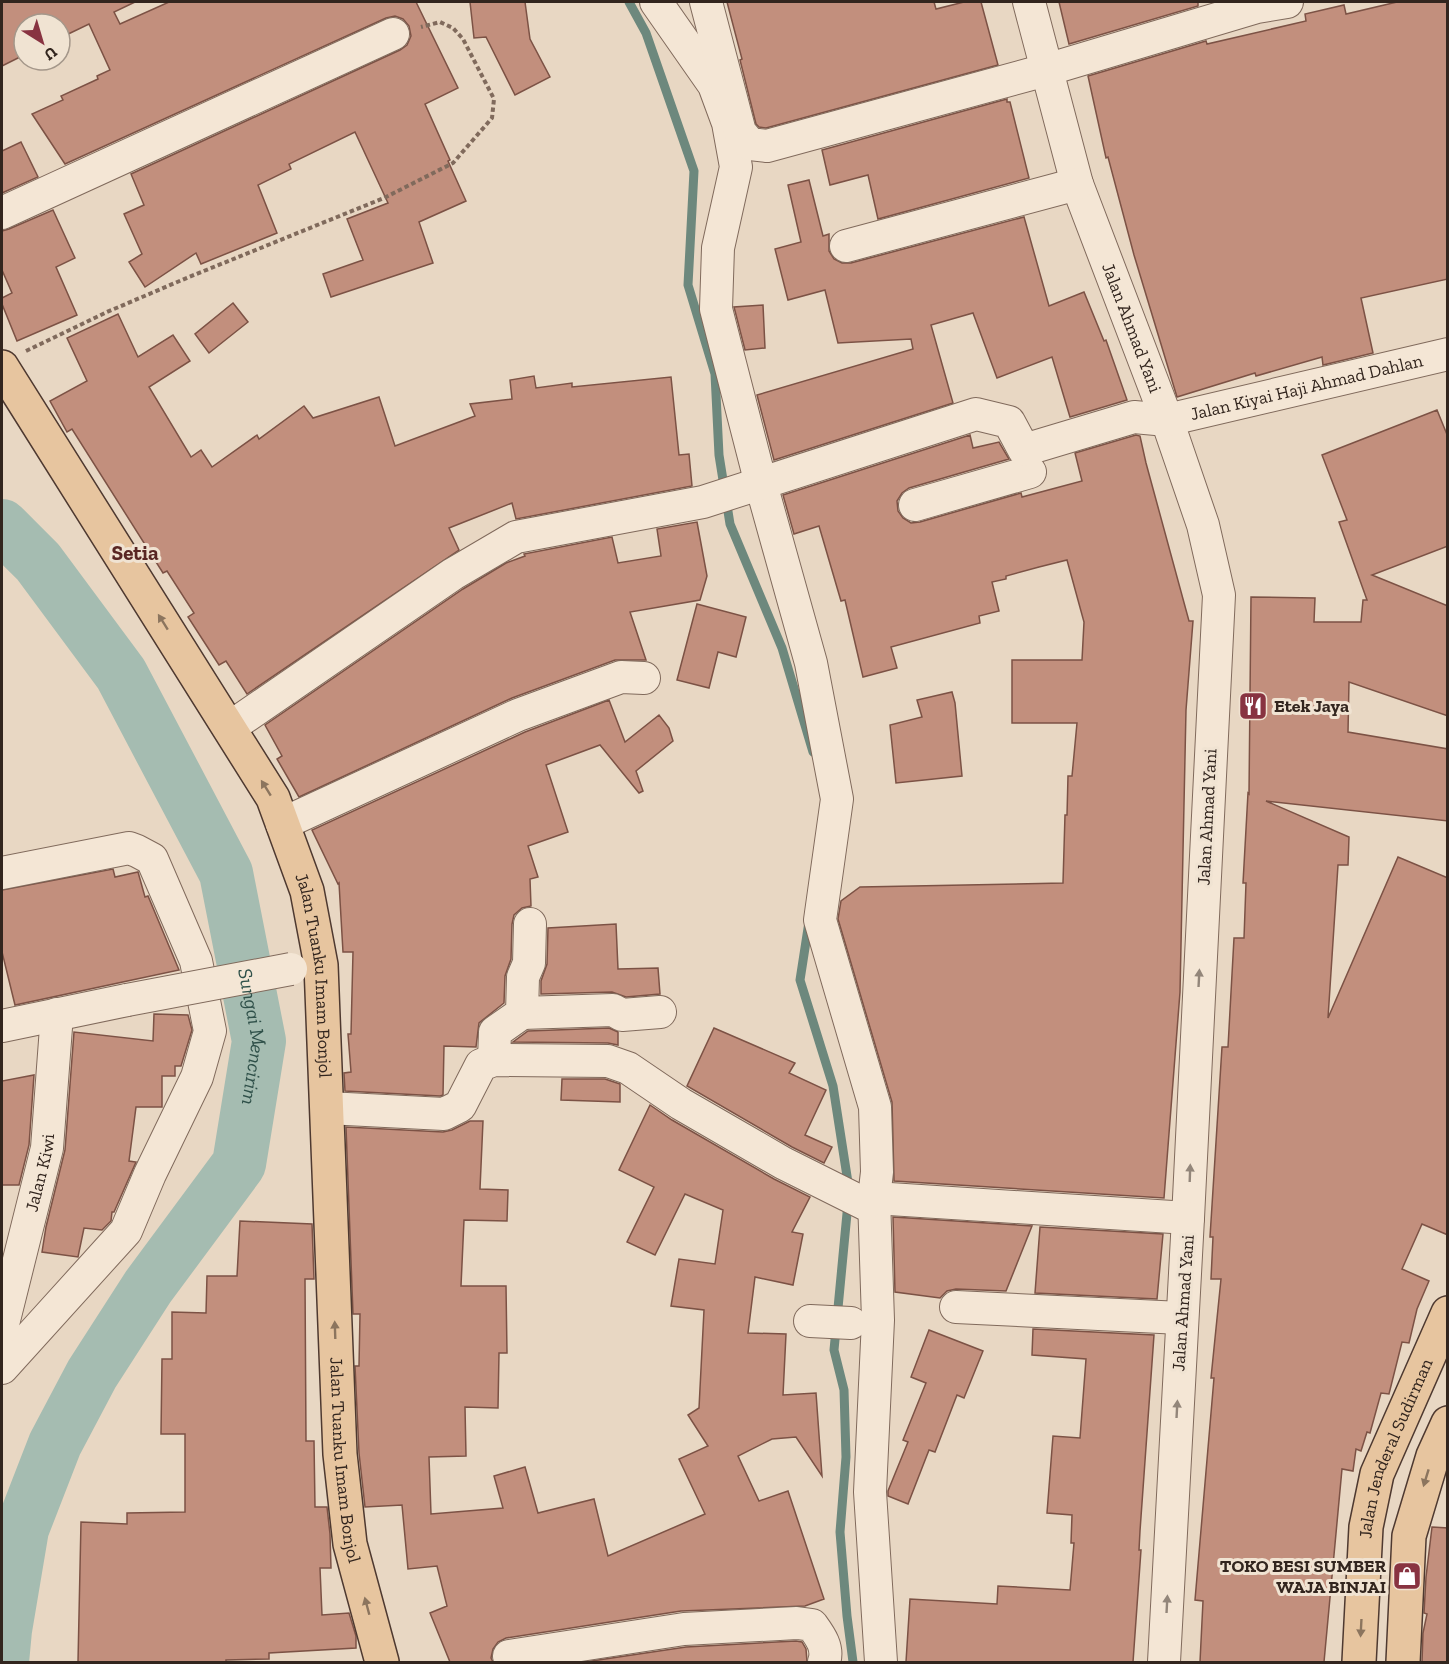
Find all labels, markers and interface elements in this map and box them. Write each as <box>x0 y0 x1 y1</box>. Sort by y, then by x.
north arrow <box>12 12 72 72</box>
text: U <box>40 43 61 65</box>
street label: Jalan Ahmad Yani <box>1097 260 1166 396</box>
street label: Jalan Kiyai Haji Ahmad Dahlan <box>1188 349 1426 425</box>
district label: Setia <box>111 540 159 565</box>
one-way arrow <box>158 614 169 630</box>
restaurant icon: Etek Jaya <box>1237 690 1269 722</box>
place label: Etek Jaya <box>1274 695 1349 717</box>
street label: Jalan Ahmad Yani <box>1192 748 1222 886</box>
one-way arrow <box>261 780 272 796</box>
street label: Jalan Tuanku Imam Bonjol <box>290 870 336 1078</box>
water label: Sungai Mencirim <box>233 966 272 1107</box>
one-way arrow <box>1194 968 1203 987</box>
street label: Jalan Kiwi <box>20 1133 59 1214</box>
one-way arrow <box>1185 1163 1195 1182</box>
street label: Jalan Ahmad Yani <box>1167 1234 1199 1372</box>
one-way arrow <box>331 1320 340 1339</box>
street label: Jalan Jenderal Sudirman <box>1354 1354 1438 1539</box>
street label: Jalan Tuanku Imam Bonjol <box>325 1357 366 1565</box>
one-way arrow <box>1172 1400 1181 1419</box>
one-way arrow <box>1421 1469 1431 1487</box>
place label: TOKO BESI SUMBER WAJA BINJAI <box>1220 1555 1387 1598</box>
shop icon: TOKO BESI SUMBER WAJA BINJAI <box>1391 1560 1423 1592</box>
one-way arrow <box>1162 1595 1171 1614</box>
one-way arrow <box>362 1597 371 1615</box>
one-way arrow <box>1356 1619 1365 1638</box>

